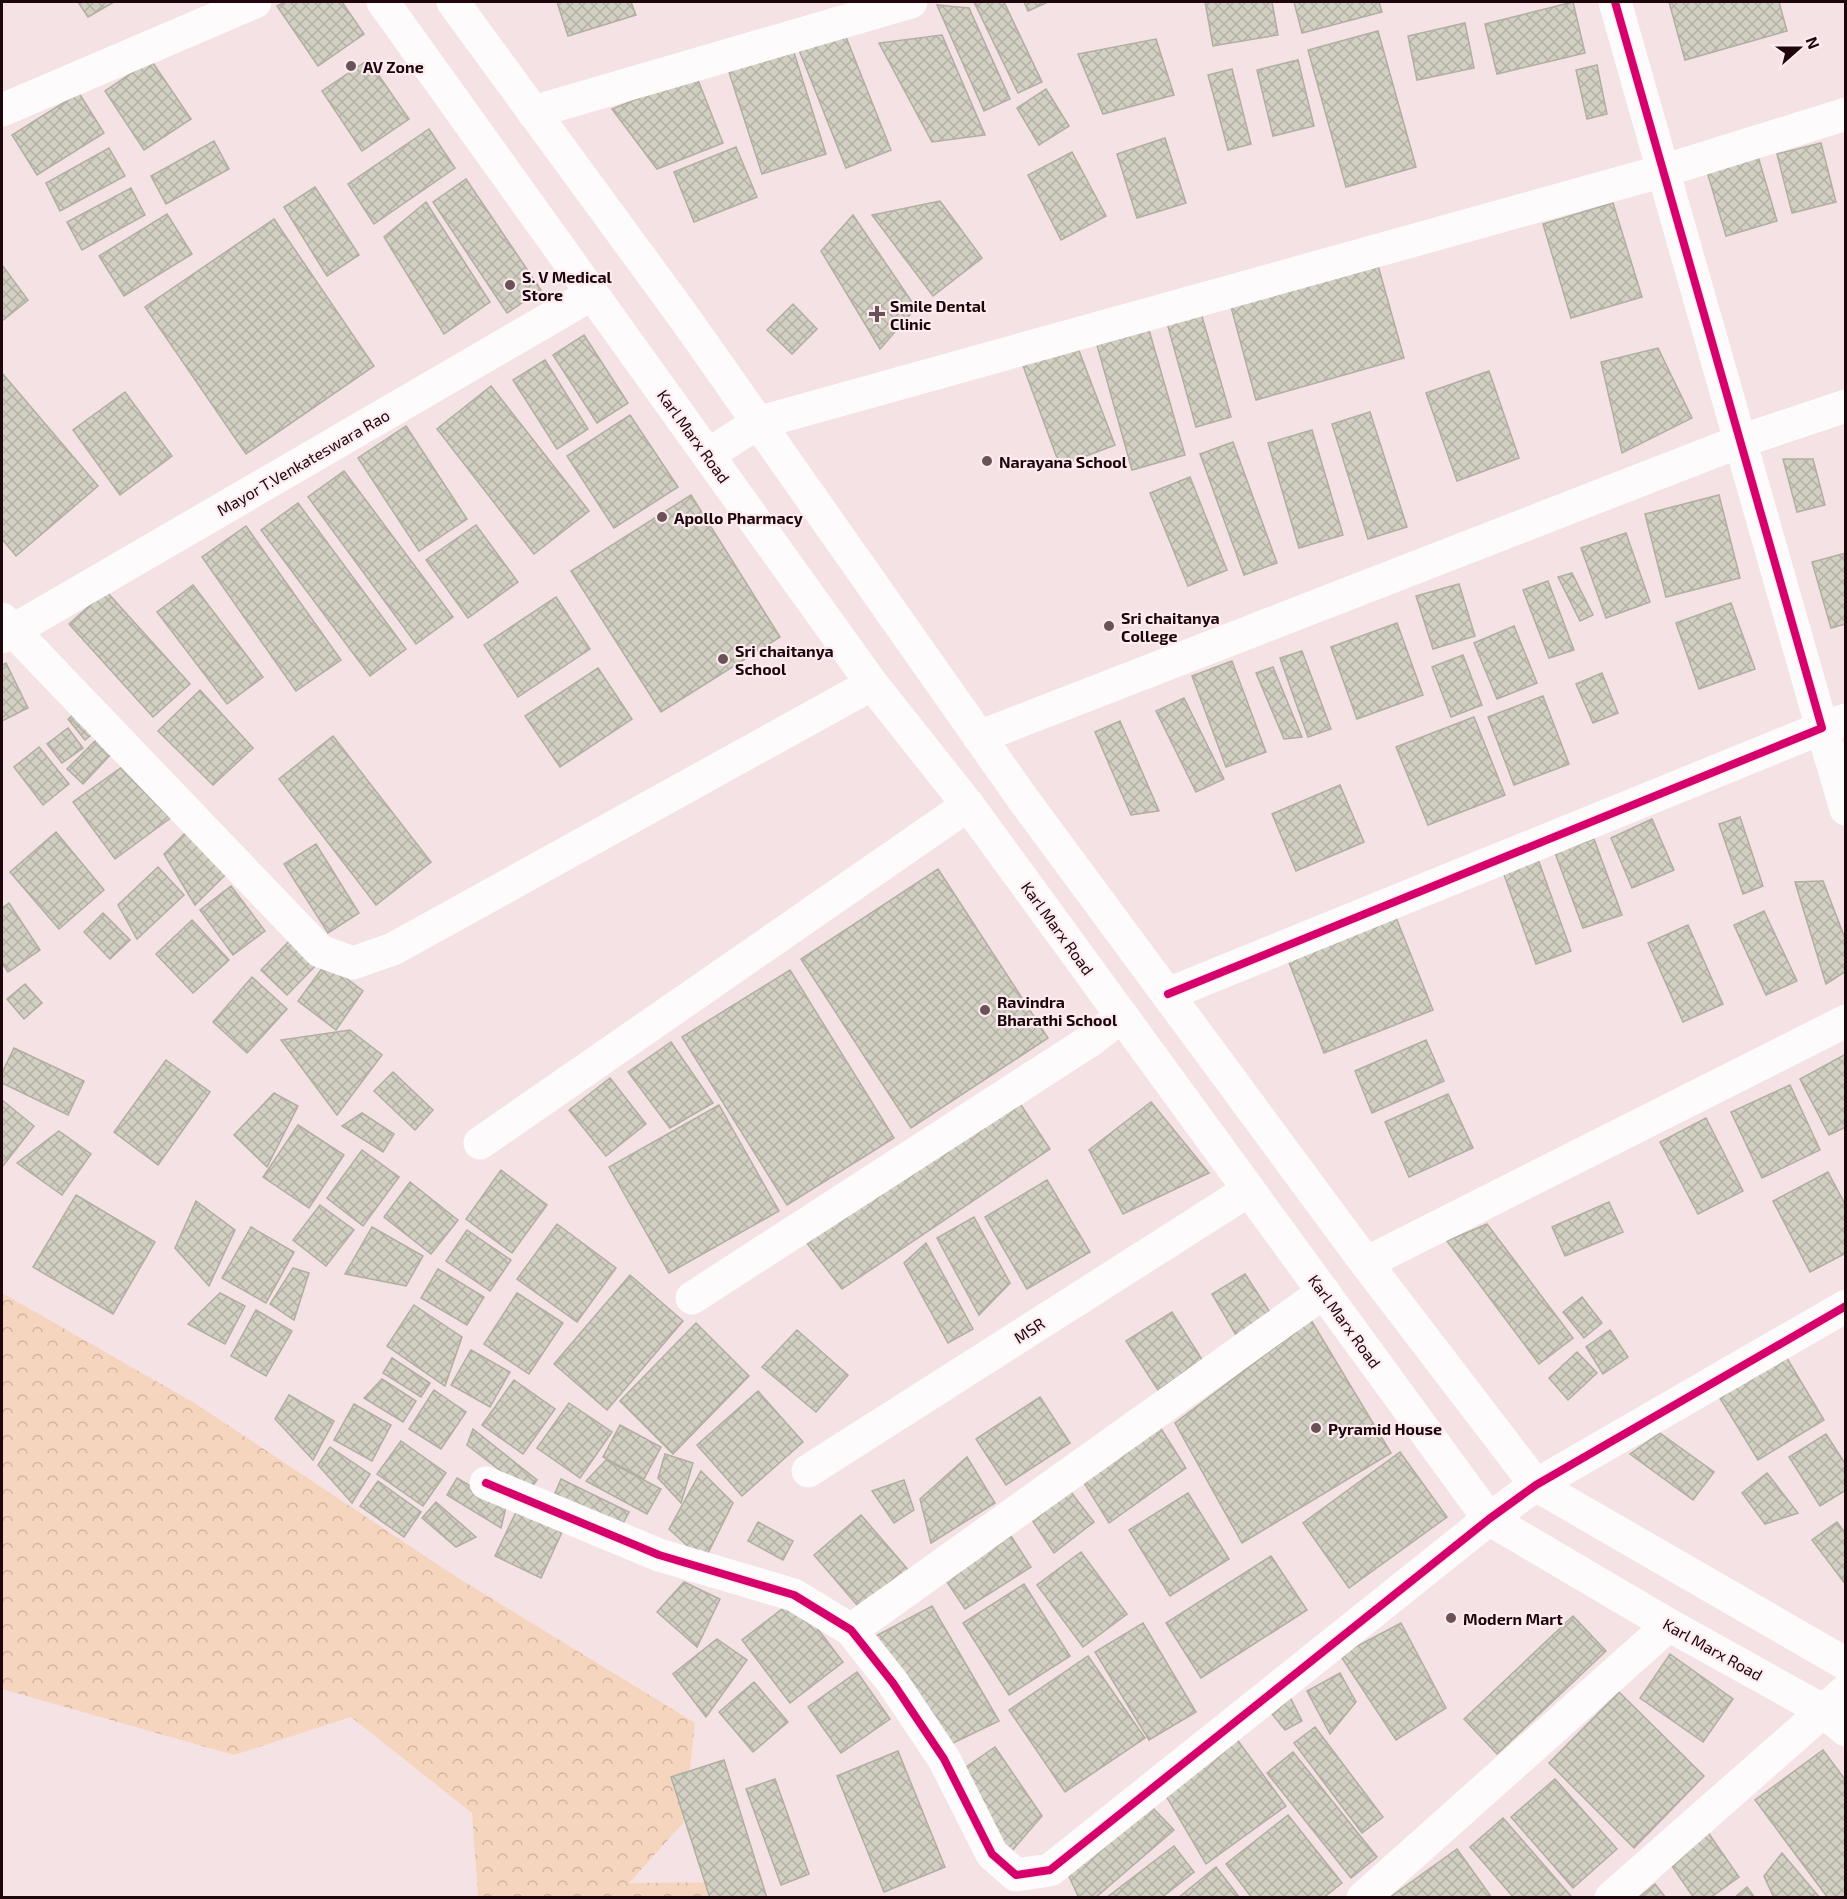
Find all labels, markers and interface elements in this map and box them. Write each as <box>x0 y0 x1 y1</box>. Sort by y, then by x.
north arrow <box>1769 18 1829 78</box>
text: N <box>1803 34 1824 51</box>
place label: AV Zone <box>363 57 424 76</box>
marker: AV Zone <box>344 59 358 73</box>
place label: S. V Medical Store <box>522 267 613 304</box>
marker: S. V Medical Store <box>503 278 517 292</box>
place label: Smile Dental Clinic <box>890 296 987 333</box>
marker: Smile Dental Clinic <box>868 305 886 323</box>
street label: Karl Marx Road <box>654 386 734 486</box>
street label: Mayor T.Venkateswara Rao <box>213 405 393 519</box>
place label: Narayana School <box>999 452 1128 472</box>
marker: Narayana School <box>980 454 994 468</box>
place label: Apollo Pharmacy <box>674 508 803 528</box>
marker: Apollo Pharmacy <box>655 510 669 524</box>
place label: Sri chaitanya College <box>1121 608 1220 645</box>
marker: Sri chaitanya College <box>1102 619 1116 633</box>
place label: Sri chaitanya School <box>735 641 834 678</box>
marker: Sri chaitanya School <box>716 652 730 666</box>
street label: Karl Marx Road <box>1018 878 1098 978</box>
place label: Ravindra Bharathi School <box>997 992 1118 1029</box>
marker: Ravindra Bharathi School <box>978 1003 992 1017</box>
street label: Karl Marx Road <box>1305 1271 1385 1371</box>
street label: MSR <box>1010 1313 1048 1347</box>
place label: Pyramid House <box>1328 1419 1442 1439</box>
marker: Pyramid House <box>1309 1421 1323 1435</box>
place label: Modern Mart <box>1463 1609 1563 1628</box>
marker: Modern Mart <box>1444 1611 1458 1625</box>
street label: Karl Marx Road <box>1660 1614 1766 1684</box>

